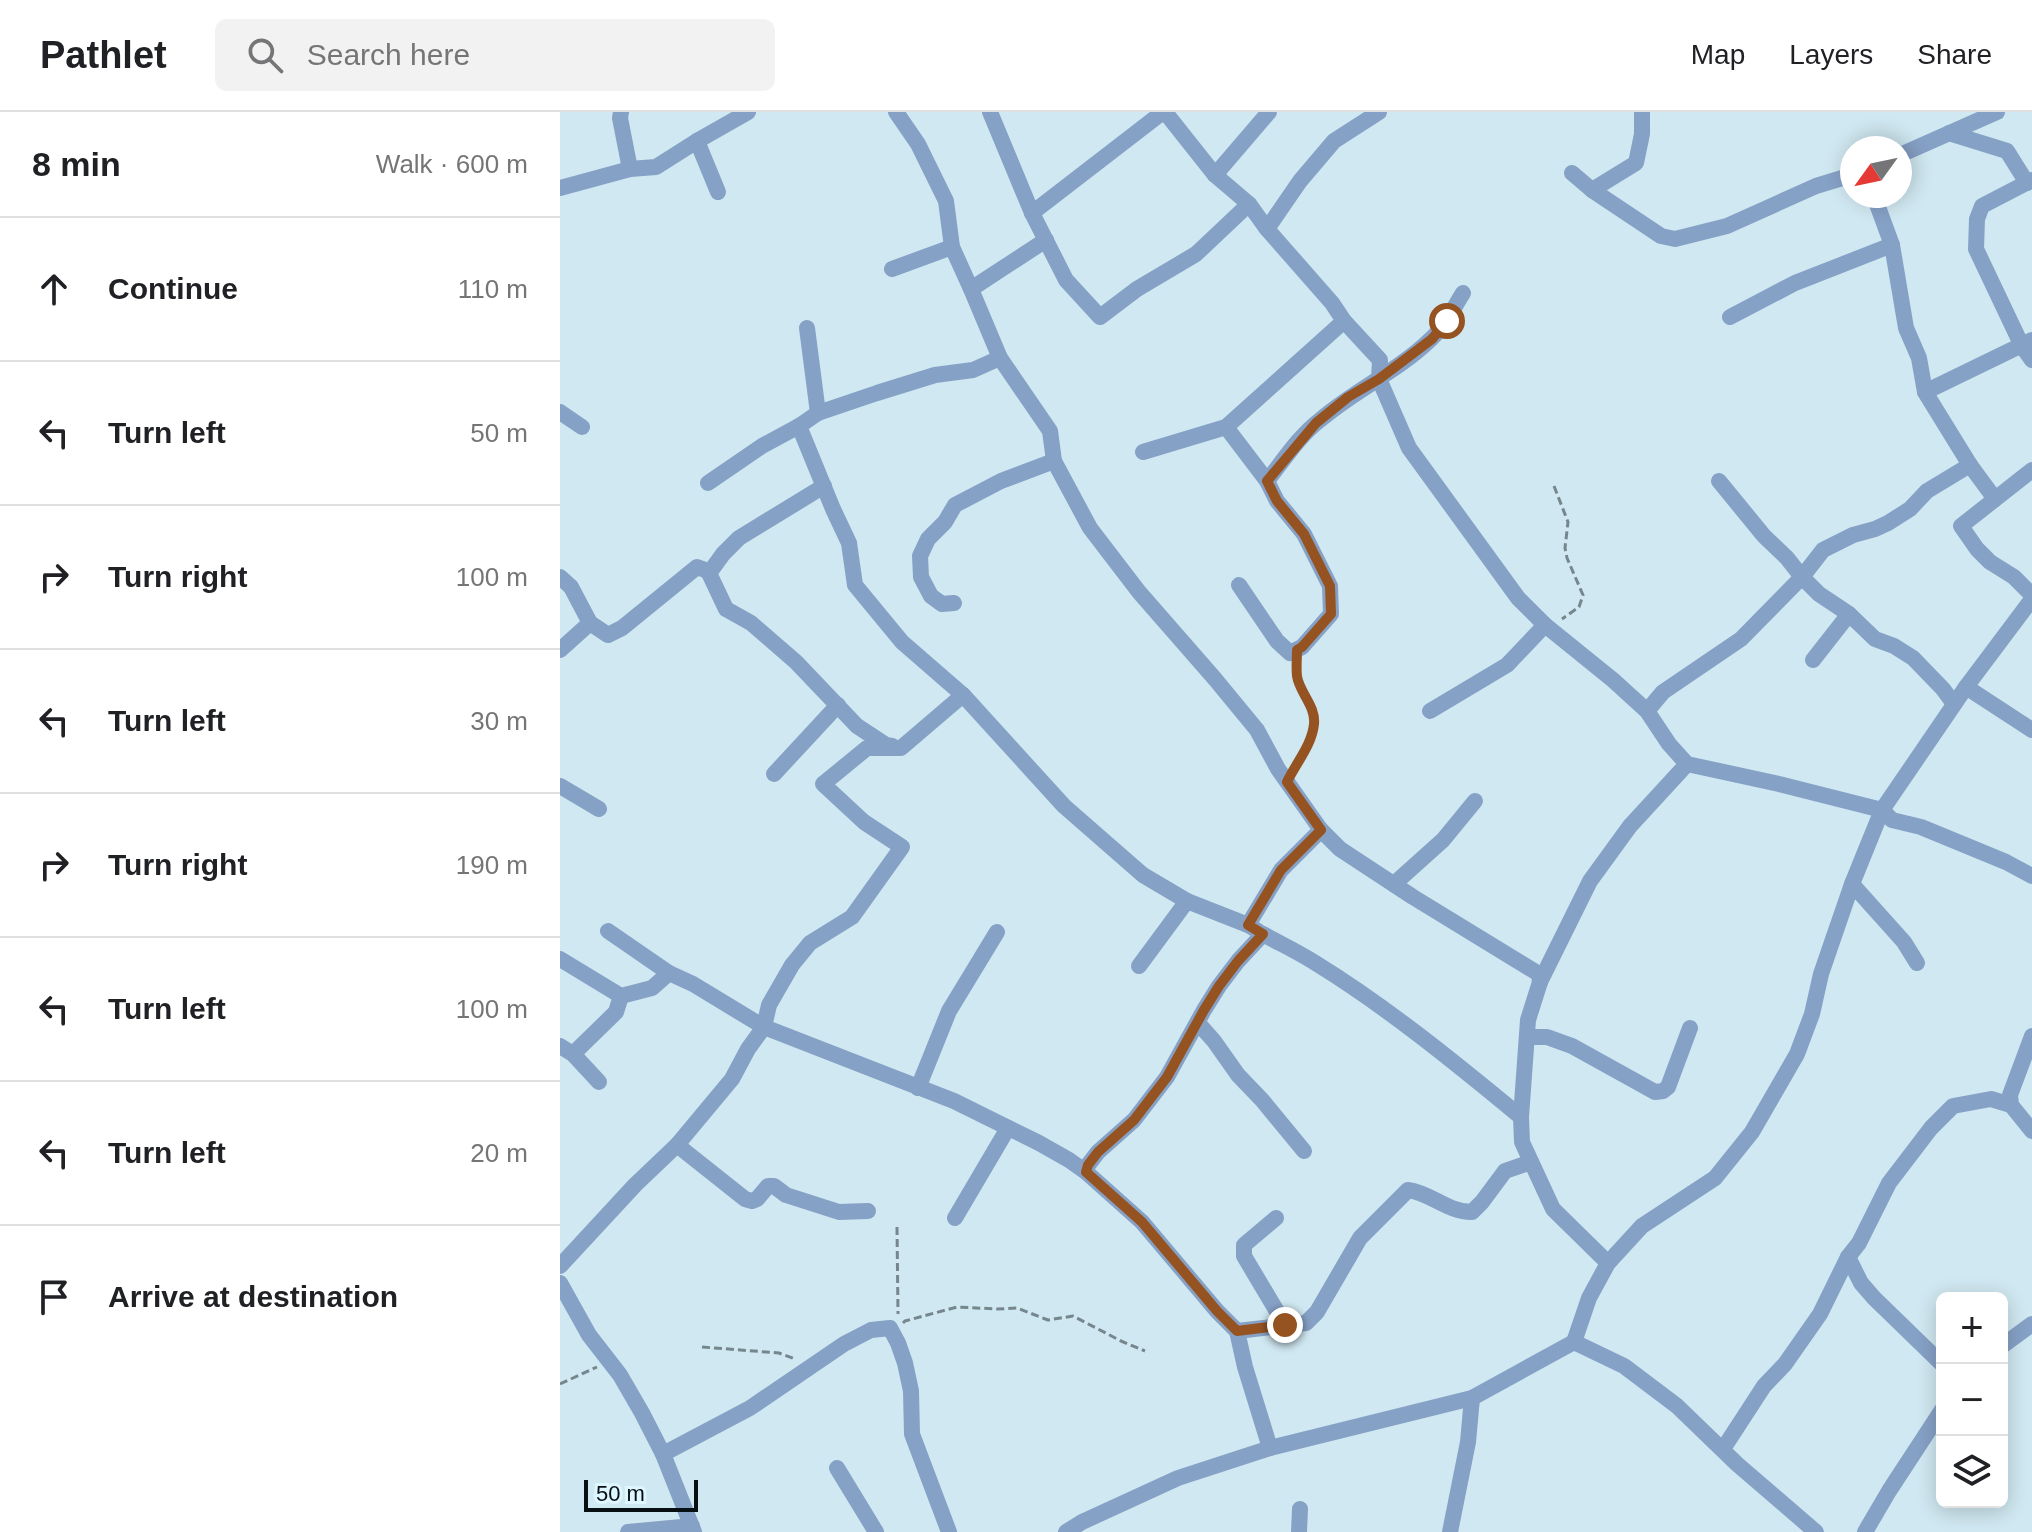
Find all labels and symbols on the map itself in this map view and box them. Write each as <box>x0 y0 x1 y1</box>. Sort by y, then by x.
north arrow <box>1840 136 1912 208</box>
route start <box>1429 303 1465 339</box>
route end <box>1267 1307 1303 1343</box>
scale bar <box>584 1476 698 1512</box>

